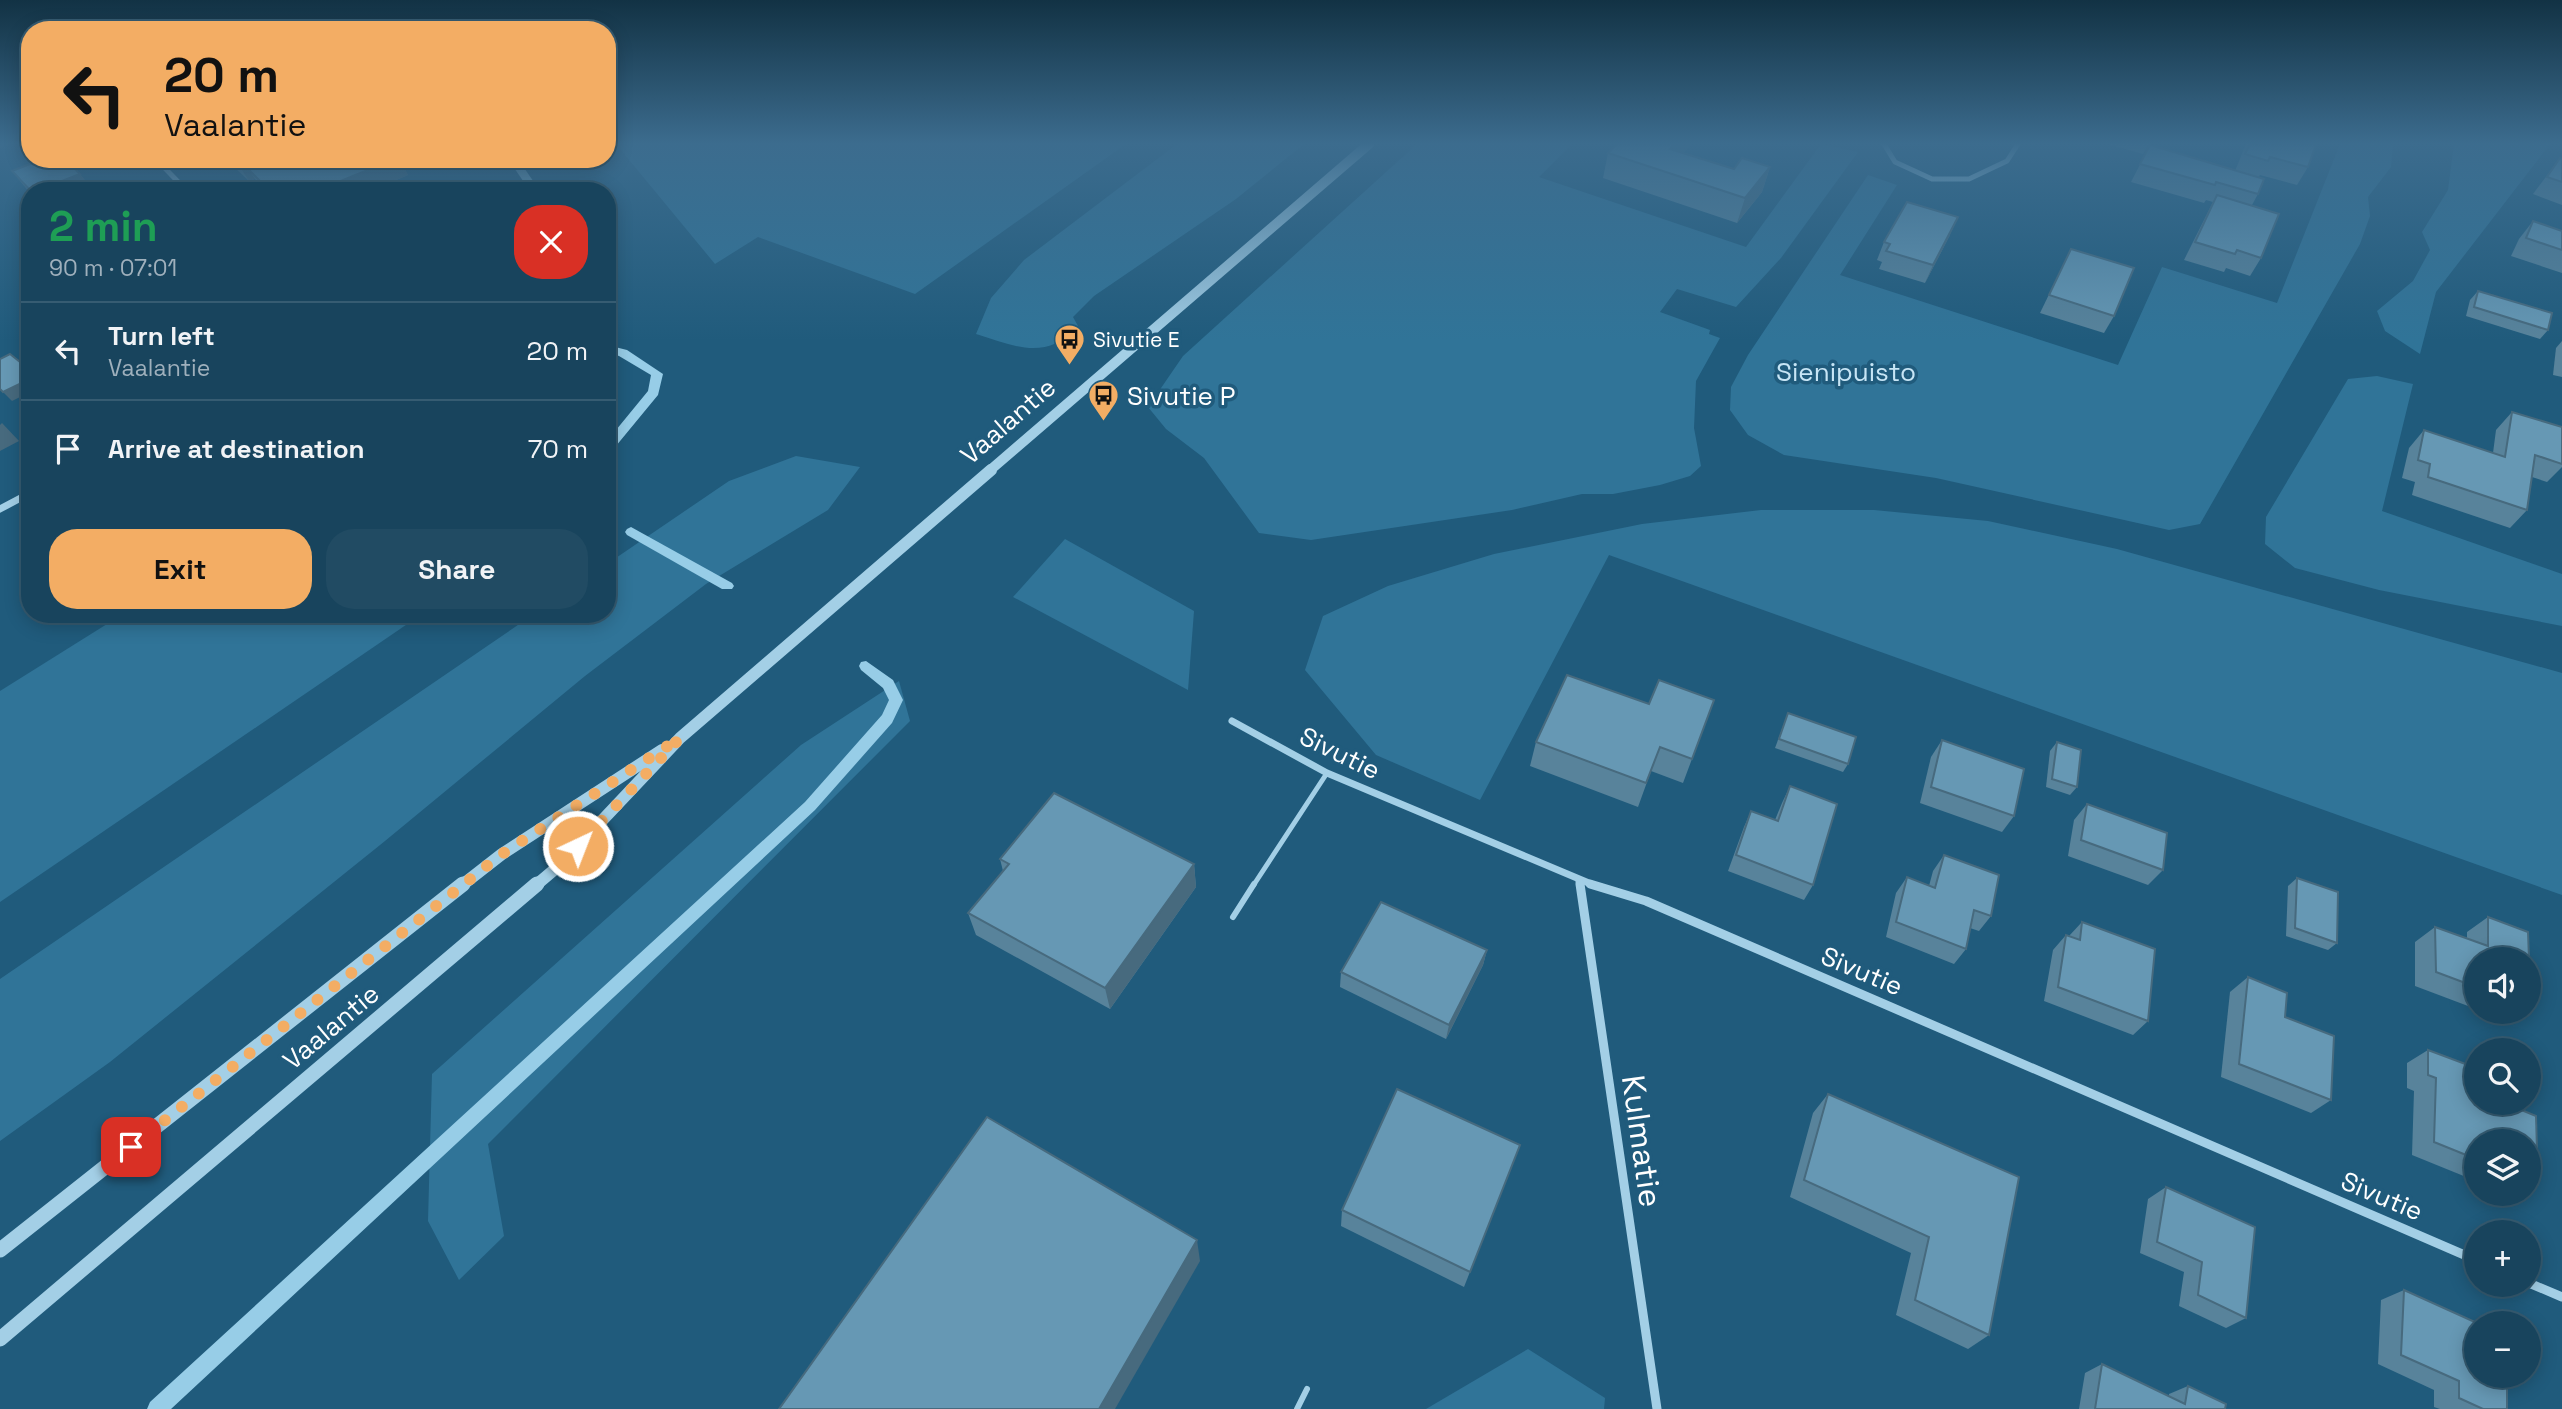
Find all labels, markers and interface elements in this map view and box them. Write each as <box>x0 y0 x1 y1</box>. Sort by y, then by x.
text: 20 m <box>164 44 279 106</box>
icon: left <box>49 49 140 140</box>
text: Vaalantie <box>164 105 306 145</box>
text: 2 min <box>49 200 158 253</box>
button: close <box>514 205 588 279</box>
text: 90 m · 07:01 <box>49 253 177 283</box>
text: Turn left <box>108 319 215 353</box>
bus stop icon: Sivutie E <box>1053 323 1087 367</box>
place label: Sivutie E <box>1093 326 1180 353</box>
icon: left <box>49 332 87 370</box>
text: 20 m <box>527 334 588 368</box>
text: Vaalantie <box>108 353 210 383</box>
park label: Sienipuisto <box>1776 355 1916 389</box>
street label: Vaalantie <box>953 370 1063 472</box>
bus stop icon: Sivutie P <box>1087 379 1121 423</box>
place label: Sivutie P <box>1127 379 1235 413</box>
icon: arrive <box>49 430 87 468</box>
text: Arrive at destination <box>108 432 365 466</box>
text: 70 m <box>528 432 588 466</box>
button: Exit <box>49 529 312 609</box>
button: Share <box>326 529 588 609</box>
street label: Sivutie <box>1294 719 1386 787</box>
position arrow <box>541 809 615 883</box>
street label: Sivutie <box>1816 939 1908 1003</box>
map controls <box>2464 947 2541 1388</box>
button: sound <box>2464 947 2541 1024</box>
street label: Vaalantie <box>276 977 386 1077</box>
button: search <box>2464 1038 2541 1115</box>
street label: Kulmatie <box>1613 1072 1671 1210</box>
pin <box>101 1117 161 1177</box>
icon: arrive <box>112 1128 150 1166</box>
button: layers <box>2464 1129 2541 1206</box>
street label: Sivutie <box>2336 1164 2428 1228</box>
button: + <box>2464 1220 2541 1297</box>
button: − <box>2464 1311 2541 1388</box>

